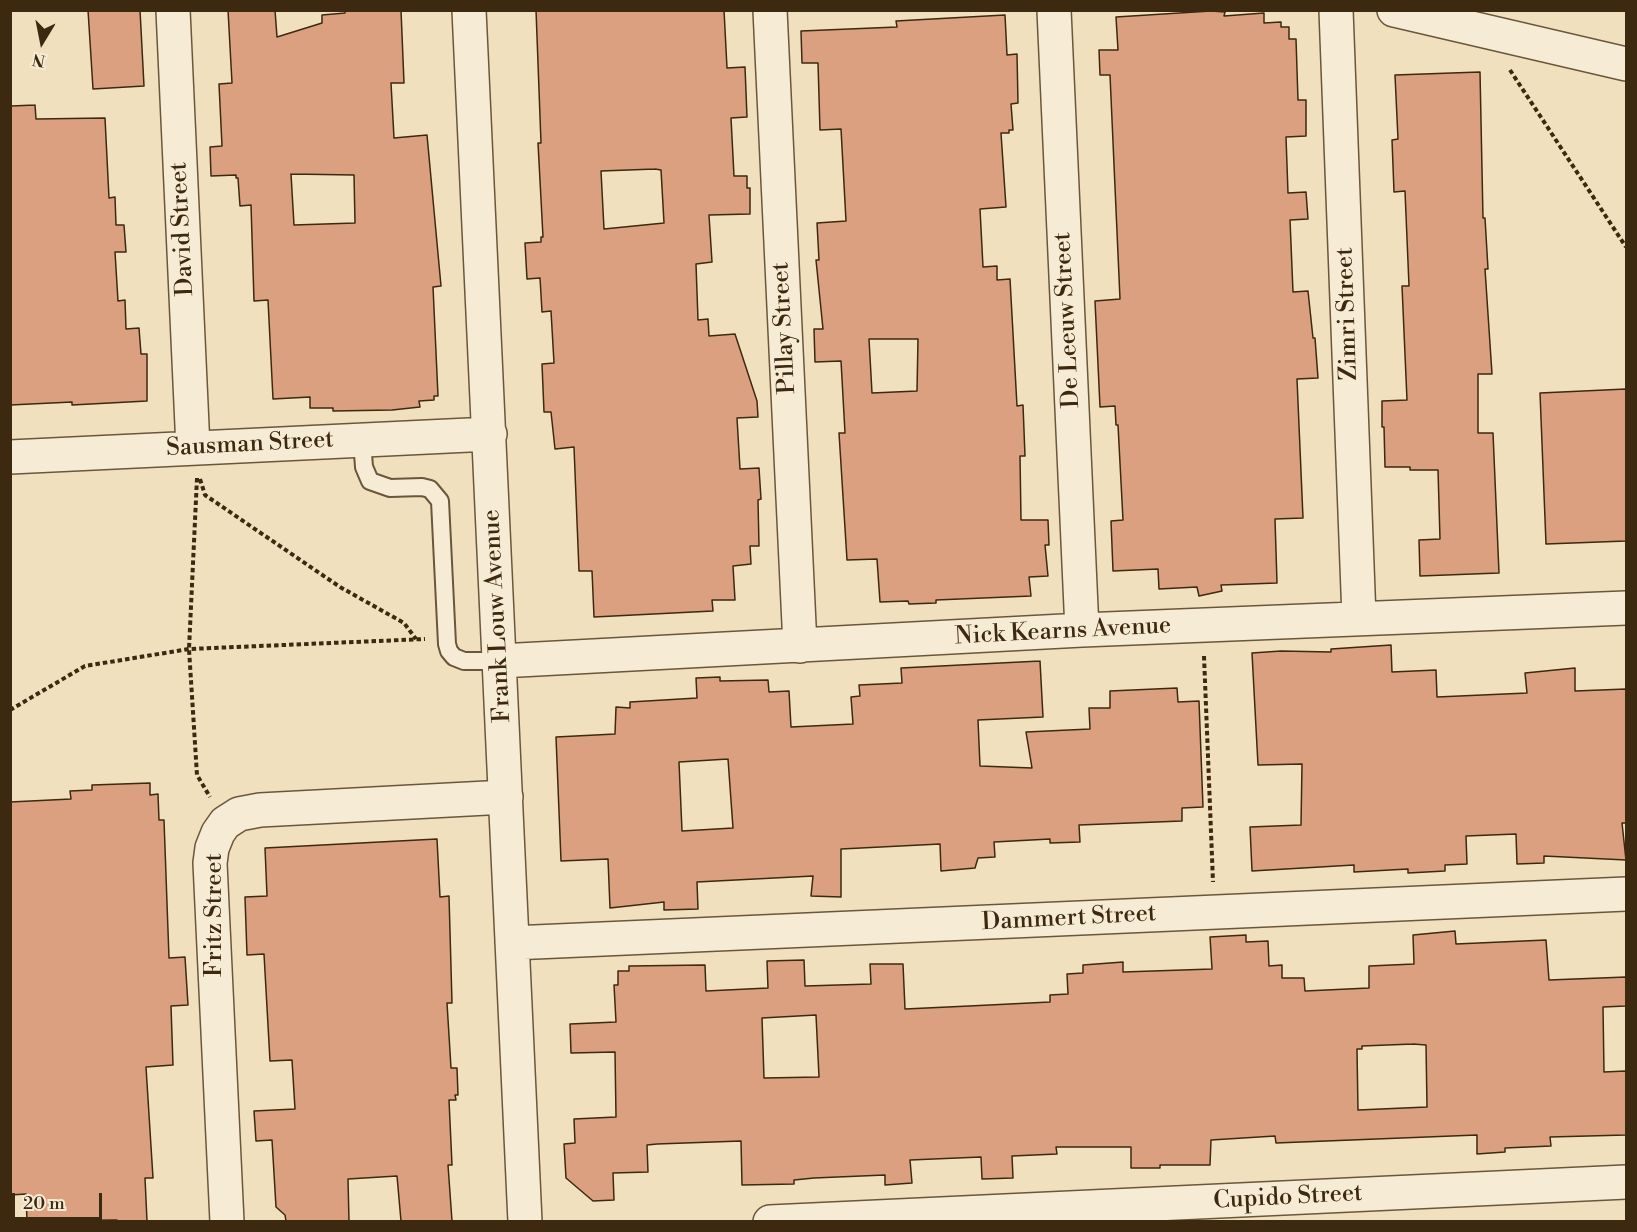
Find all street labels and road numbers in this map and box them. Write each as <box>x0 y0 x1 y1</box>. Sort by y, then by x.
street label: David Street <box>165 161 201 297</box>
street label: De Leeuw Street <box>1049 231 1087 409</box>
street label: Zimri Street <box>1331 247 1365 381</box>
street label: Pillay Street <box>767 261 803 395</box>
street label: Sausman Street <box>166 426 334 464</box>
street label: Frank Louw Avenue <box>478 509 518 723</box>
street label: Nick Kearns Avenue <box>954 612 1172 652</box>
street label: Fritz Street <box>201 853 229 977</box>
street label: Dammert Street <box>981 900 1157 938</box>
street label: Cupido Street <box>1213 1180 1363 1216</box>

